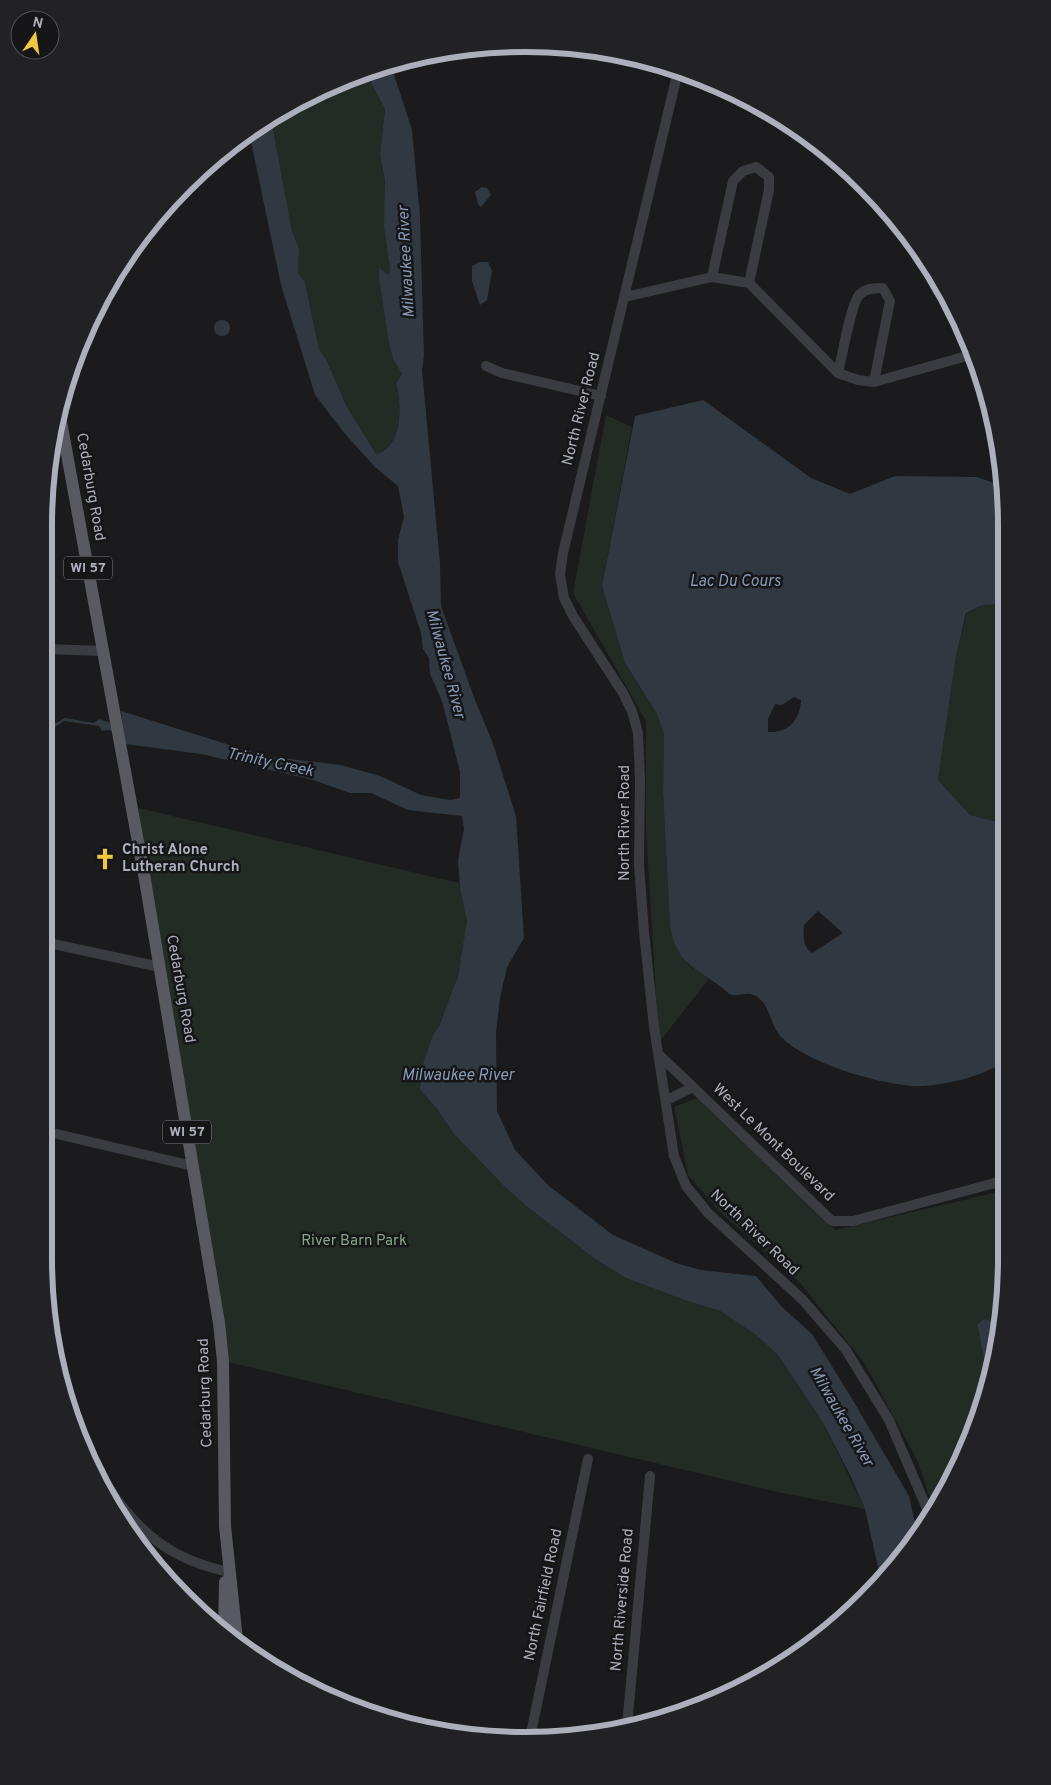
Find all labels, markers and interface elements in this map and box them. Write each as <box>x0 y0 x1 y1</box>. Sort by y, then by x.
north arrow <box>10 10 60 60</box>
text: N <box>31 14 44 33</box>
water label: Milwaukee River <box>394 204 420 319</box>
street label: North River Road <box>559 350 605 468</box>
street label: Cedarburg Road <box>71 431 109 543</box>
road number: WI 57 <box>64 556 112 580</box>
water label: Lac Du Cours <box>689 572 781 592</box>
water label: Milwaukee River <box>421 607 470 723</box>
water label: Trinity Creek <box>225 744 316 782</box>
street label: North River Road <box>616 765 635 881</box>
place label: Christ Alone Lutheran Church <box>122 841 240 877</box>
church icon: Christ Alone Lutheran Church <box>92 846 118 872</box>
street label: Cedarburg Road <box>161 933 199 1045</box>
water label: Milwaukee River <box>402 1066 516 1086</box>
street label: West Le Mont Boulevard <box>708 1080 838 1206</box>
road number: WI 57 <box>163 1120 211 1144</box>
street label: North River Road <box>706 1186 802 1280</box>
park label: River Barn Park <box>301 1232 407 1251</box>
street label: Cedarburg Road <box>195 1338 217 1448</box>
water label: Milwaukee River <box>804 1363 879 1472</box>
street label: North Fairfield Road <box>521 1527 567 1663</box>
street label: North Riverside Road <box>607 1528 639 1672</box>

